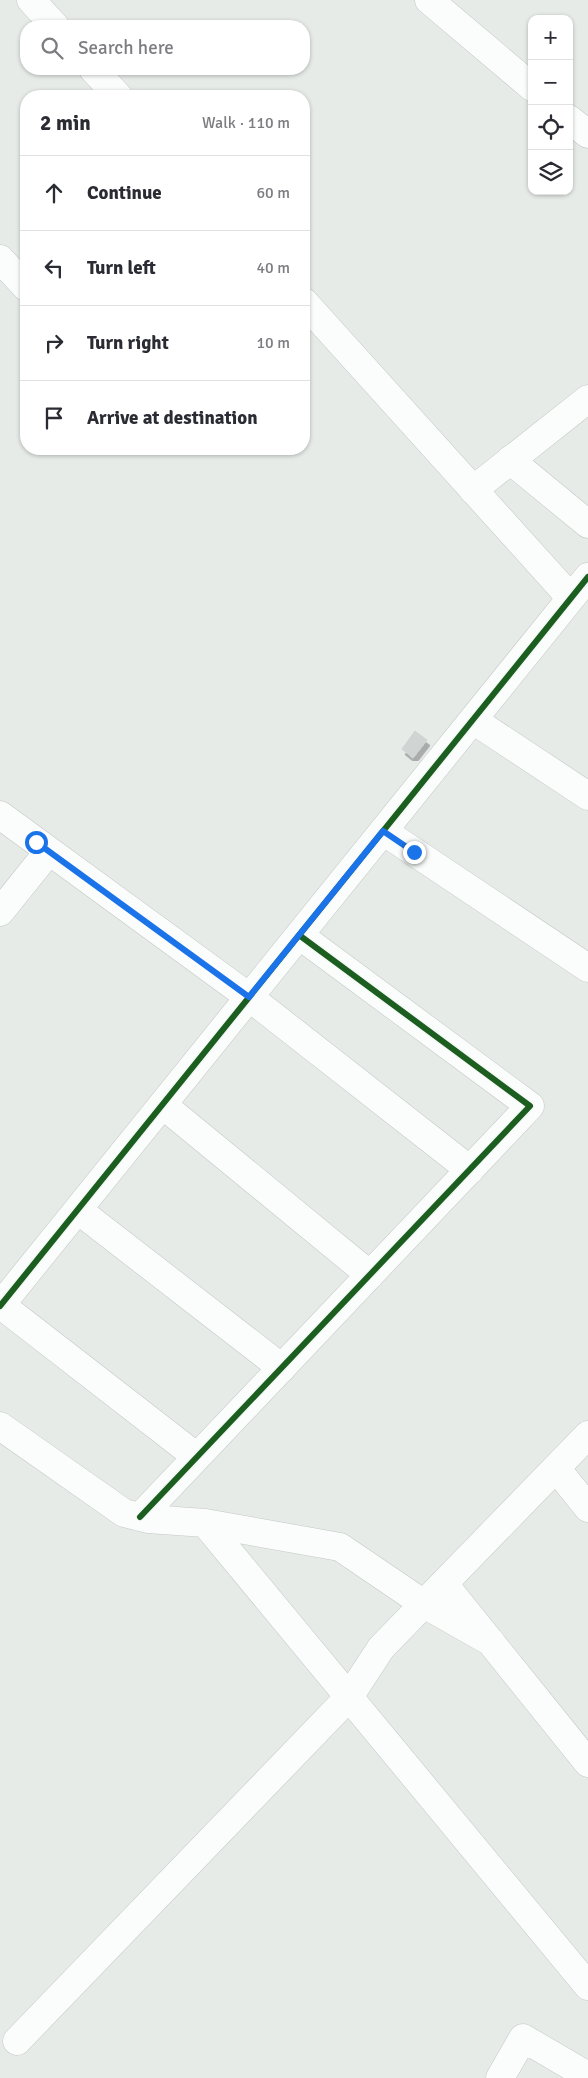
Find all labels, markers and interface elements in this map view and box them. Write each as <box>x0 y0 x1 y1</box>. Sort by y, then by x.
map controls <box>528 15 573 195</box>
button: + <box>528 15 573 60</box>
search box <box>20 20 310 75</box>
icon: search <box>38 34 66 62</box>
text: Search here <box>78 36 174 60</box>
button: − <box>528 60 573 105</box>
button: locate <box>528 105 573 150</box>
text: 2 min <box>40 110 91 136</box>
text: Walk · 110 m <box>202 113 290 133</box>
button: layers <box>528 150 573 195</box>
icon: ahead <box>40 179 68 207</box>
text: Continue <box>87 181 162 205</box>
text: 60 m <box>256 183 290 203</box>
icon: left <box>40 254 68 282</box>
text: Turn left <box>87 256 156 280</box>
text: 40 m <box>256 258 290 278</box>
icon: right <box>40 329 68 357</box>
text: Turn right <box>87 331 169 355</box>
text: 10 m <box>256 333 290 353</box>
icon: arrive <box>40 404 68 432</box>
text: Arrive at destination <box>87 406 258 430</box>
route start <box>25 831 48 854</box>
route end <box>403 841 426 864</box>

